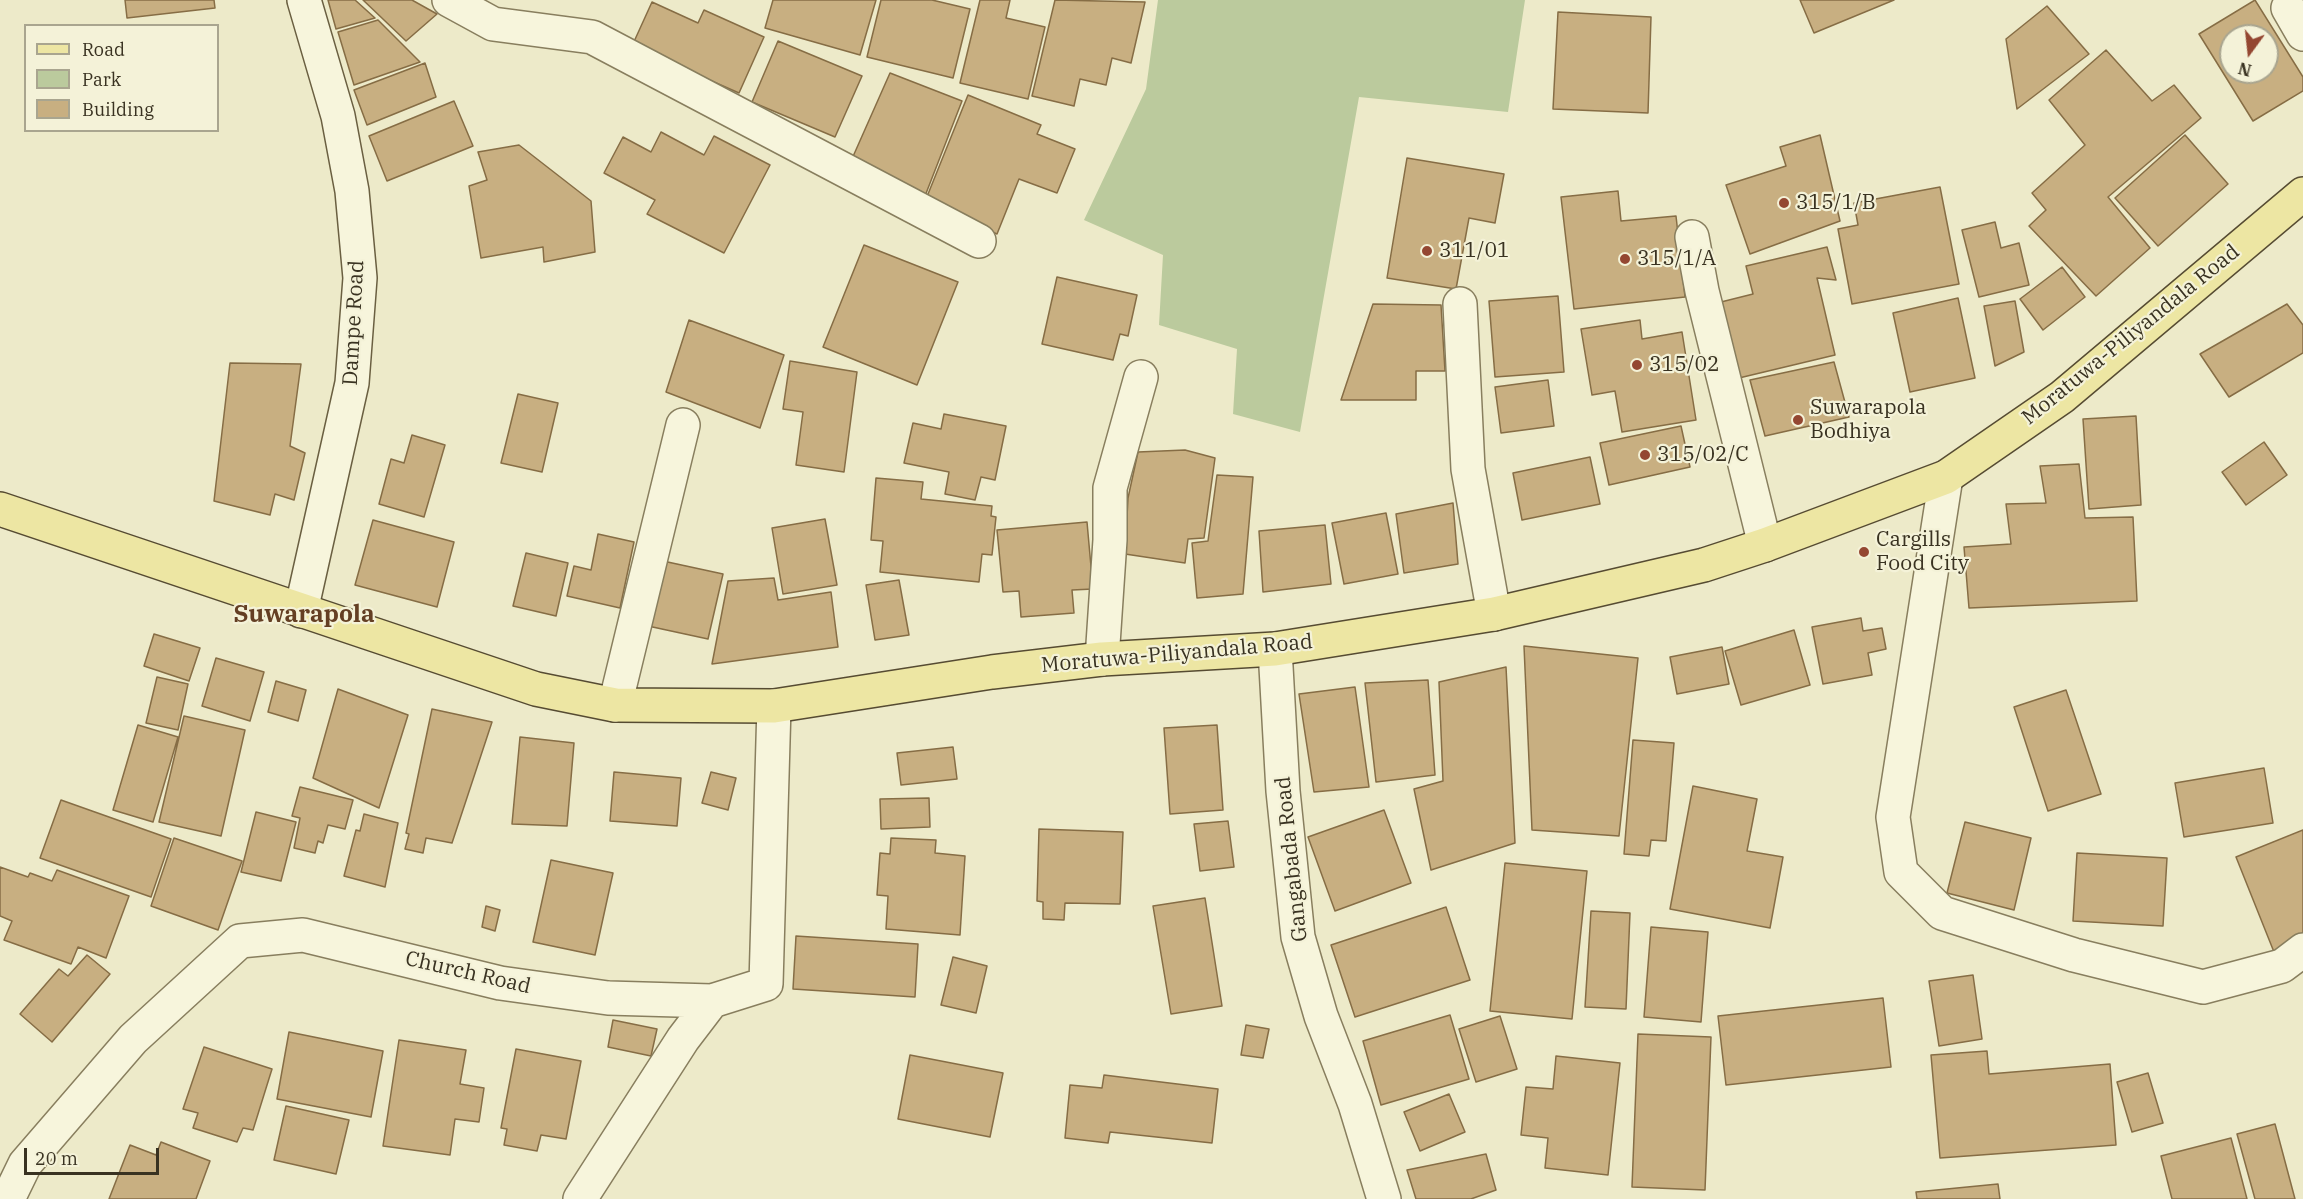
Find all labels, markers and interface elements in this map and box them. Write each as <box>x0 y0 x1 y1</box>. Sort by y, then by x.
legend <box>24 24 219 132</box>
north arrow <box>2219 24 2279 84</box>
text: Road <box>82 38 125 61</box>
text: N <box>2236 58 2254 81</box>
text: Park <box>82 68 121 91</box>
text: Building <box>82 98 154 121</box>
place label: 315/1/B <box>1796 190 1876 216</box>
marker: 315/1/B <box>1777 196 1791 210</box>
place label: 311/01 <box>1439 238 1510 264</box>
street label: Moratuwa-Piliyandala Road <box>2017 239 2245 431</box>
marker: 311/01 <box>1420 244 1434 258</box>
place label: 315/1/A <box>1637 246 1716 272</box>
marker: 315/1/A <box>1618 252 1632 266</box>
street label: Dampe Road <box>338 260 370 386</box>
place label: 315/02 <box>1649 352 1720 378</box>
marker: 315/02 <box>1630 358 1644 372</box>
place label: Suwarapola Bodhiya <box>1810 395 1926 445</box>
marker: Suwarapola Bodhiya <box>1791 413 1805 427</box>
place label: 315/02/C <box>1657 442 1749 468</box>
marker: 315/02/C <box>1638 448 1652 462</box>
place label: Cargills Food City <box>1876 527 1969 577</box>
marker: Cargills Food City <box>1857 545 1871 559</box>
district label: Suwarapola <box>233 601 375 629</box>
street label: Moratuwa-Piliyandala Road <box>1040 630 1314 678</box>
street label: Gangabada Road <box>1271 775 1313 943</box>
street label: Church Road <box>403 946 533 1000</box>
scale bar <box>27 1136 162 1174</box>
text: 20 m <box>35 1147 78 1170</box>

